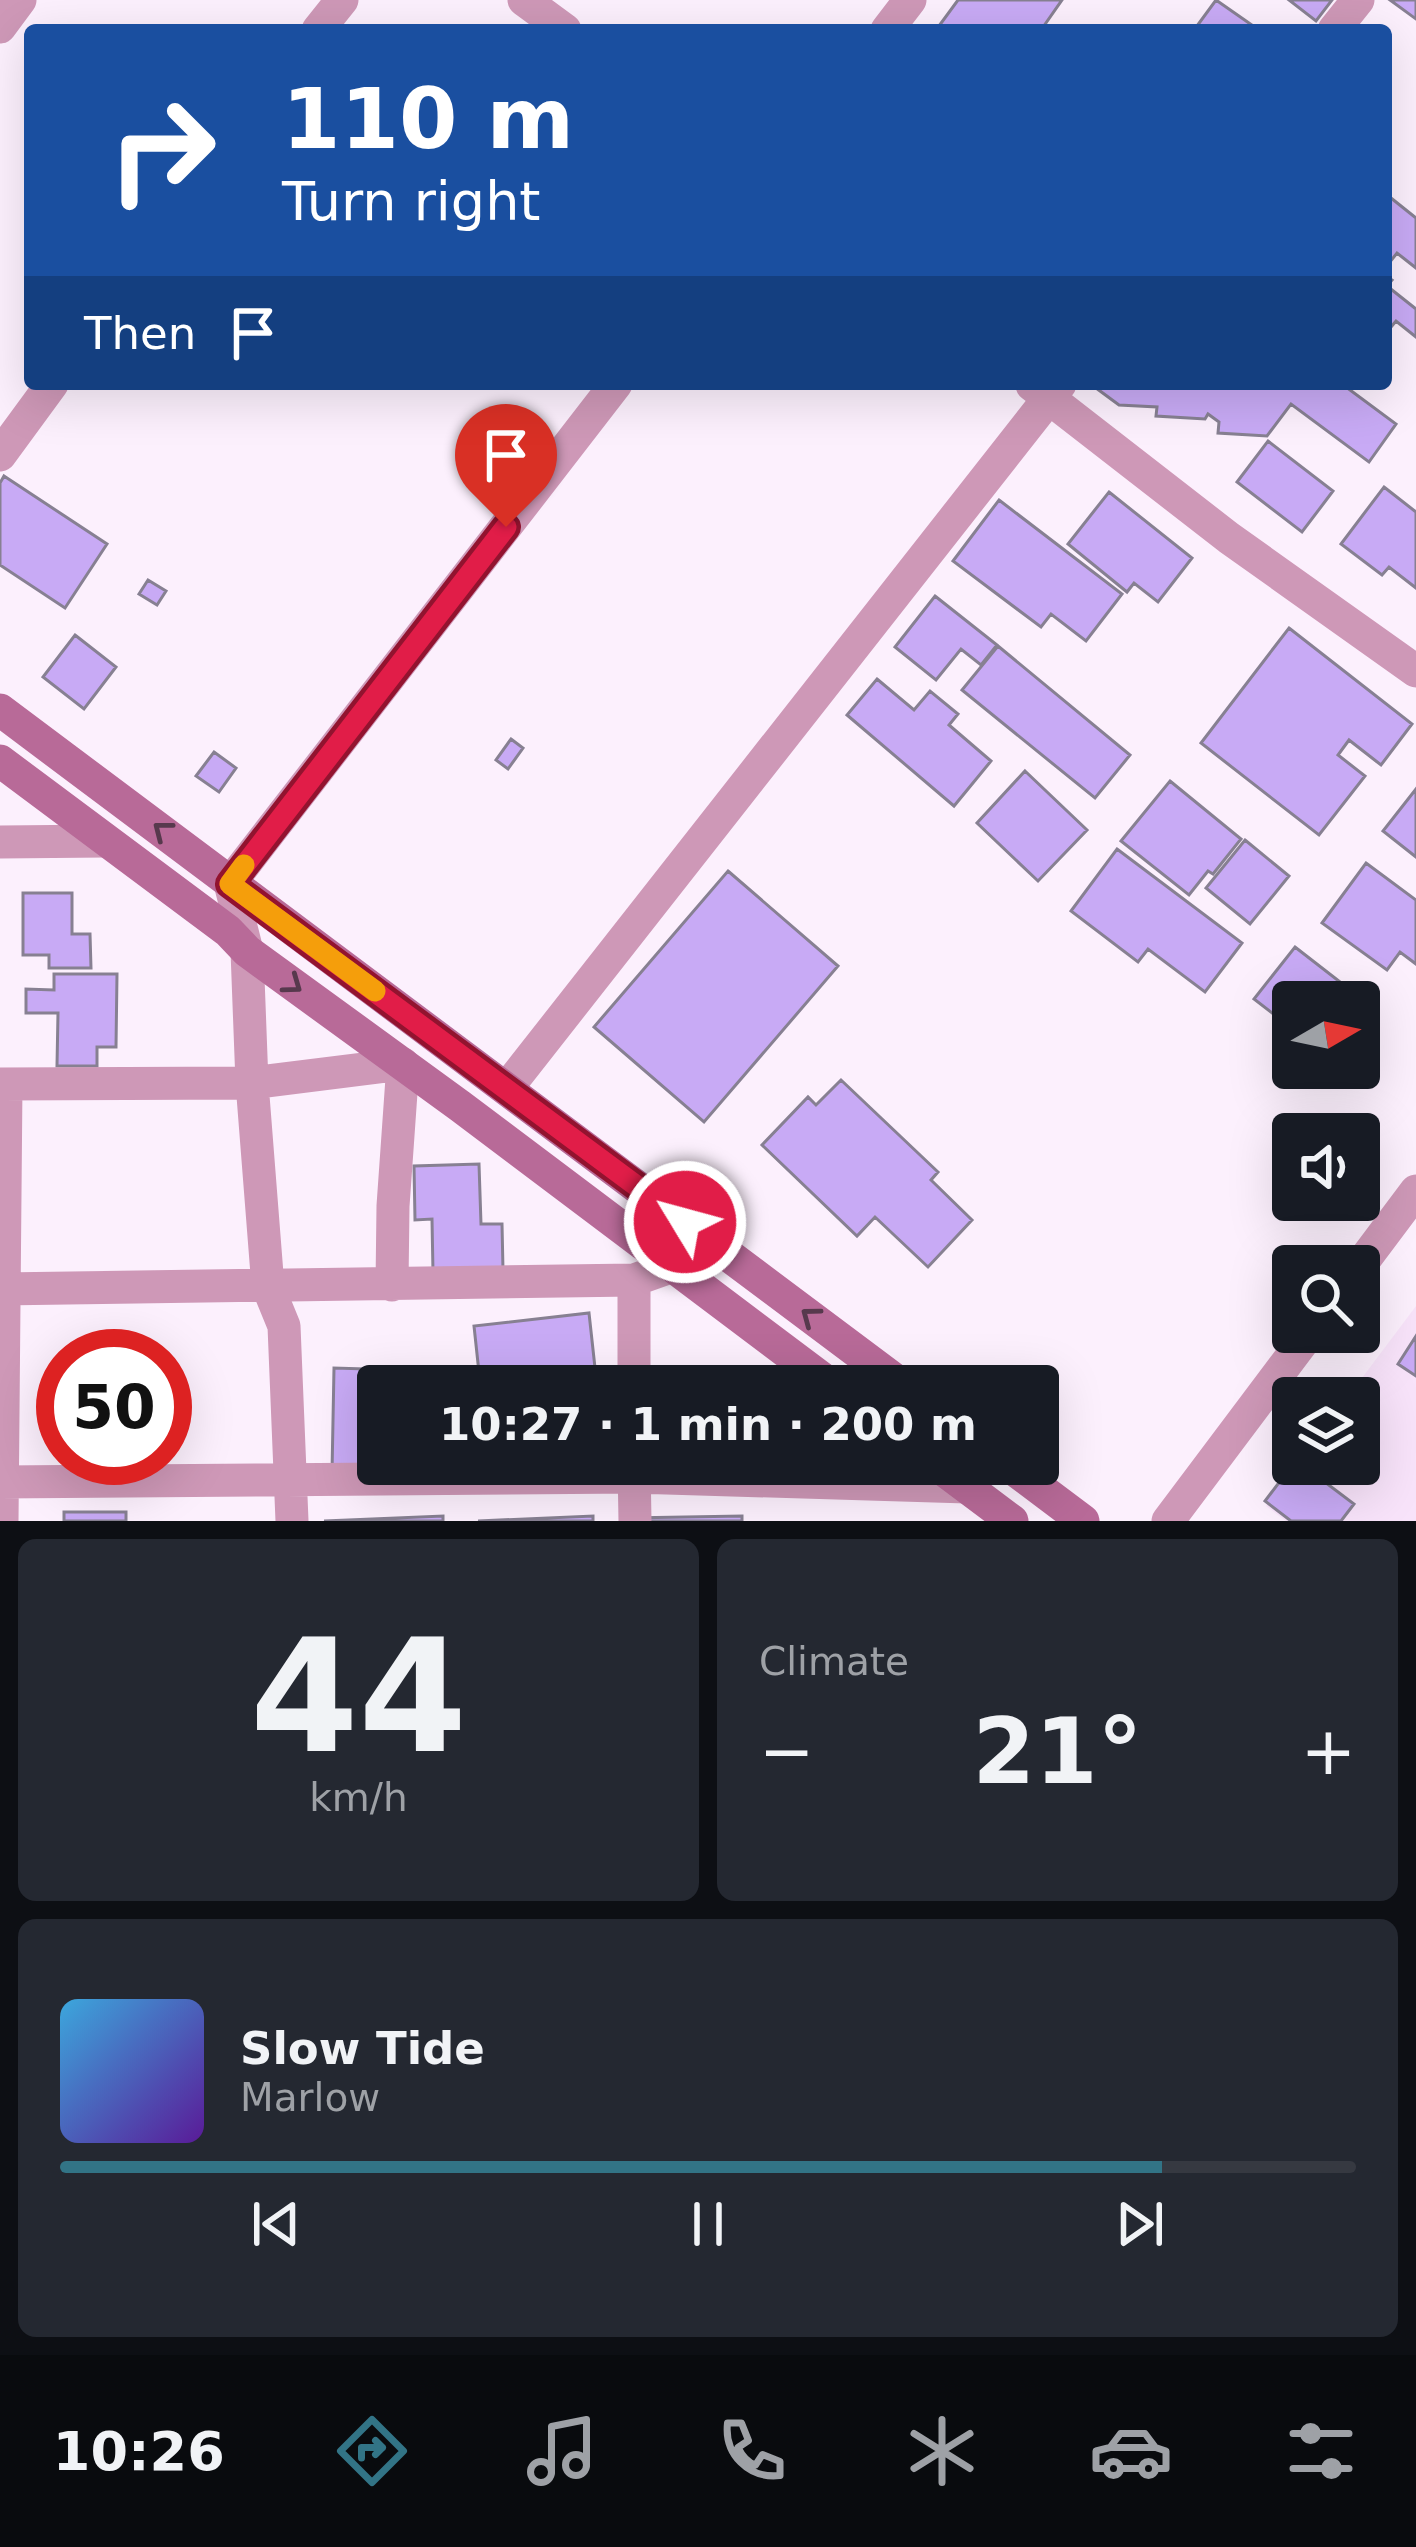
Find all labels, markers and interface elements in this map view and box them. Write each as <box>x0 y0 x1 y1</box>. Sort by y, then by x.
text: 110 m <box>282 70 574 168</box>
icon: right <box>84 72 240 228</box>
text: Turn right <box>282 170 541 233</box>
icon: arrive <box>220 300 286 366</box>
text: Then <box>84 307 196 360</box>
pin <box>455 404 557 527</box>
icon: arrive <box>473 422 539 488</box>
one-way arrow <box>153 823 175 844</box>
one-way arrow <box>280 970 301 992</box>
north arrow <box>1272 981 1380 1089</box>
map controls <box>1272 981 1380 1485</box>
button: sound <box>1272 1113 1380 1221</box>
position arrow <box>622 1159 748 1285</box>
button: search <box>1272 1245 1380 1353</box>
one-way arrow <box>801 1308 823 1330</box>
speed limit sign: 50 <box>36 1329 192 1485</box>
button: layers <box>1272 1377 1380 1485</box>
text: 10:27 · 1 min · 200 m <box>439 1398 977 1451</box>
text: 44 <box>250 1606 467 1788</box>
text: Climate <box>759 1639 909 1684</box>
text: 21° <box>972 1699 1143 1804</box>
text: − <box>759 1713 814 1790</box>
text: + <box>1301 1713 1356 1790</box>
text: km/h <box>309 1775 408 1820</box>
text: Slow Tide <box>240 2022 485 2075</box>
text: Marlow <box>240 2075 380 2120</box>
icon: previous <box>243 2191 309 2257</box>
icon: pause <box>675 2191 741 2257</box>
icon: next <box>1107 2191 1173 2257</box>
icon: directions <box>330 2409 414 2493</box>
icon: music <box>520 2409 604 2493</box>
icon: phone <box>710 2409 794 2493</box>
icon: climate <box>900 2409 984 2493</box>
icon: car <box>1089 2409 1173 2493</box>
icon: filters <box>1279 2409 1363 2493</box>
text: 10:26 <box>53 2420 225 2483</box>

